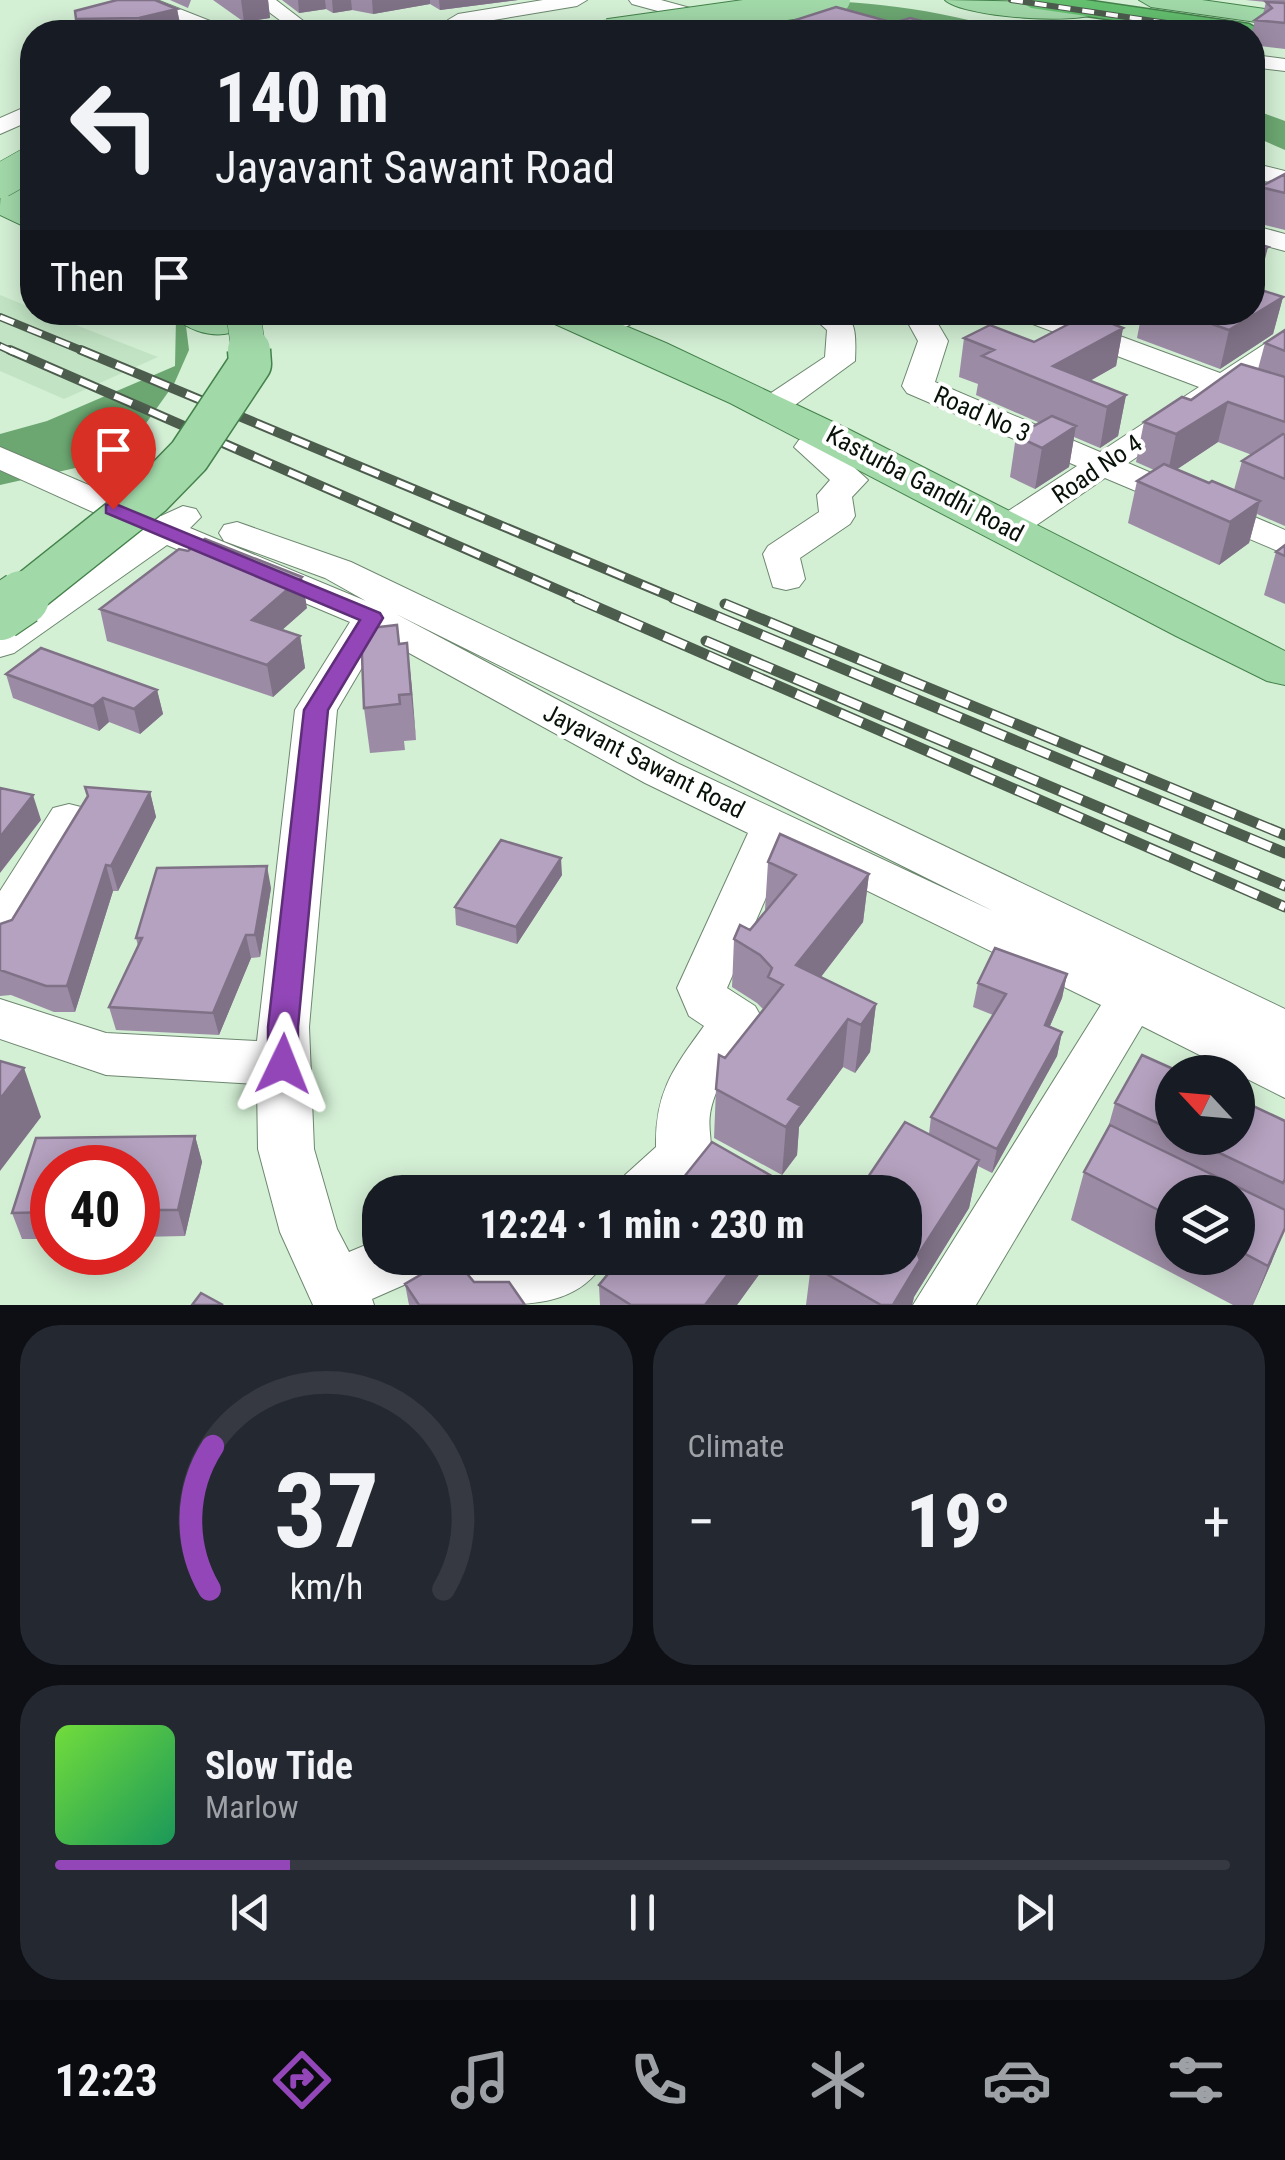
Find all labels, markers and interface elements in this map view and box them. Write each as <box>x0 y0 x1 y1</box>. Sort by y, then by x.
text: 140 m <box>215 57 389 139</box>
icon: left <box>50 60 180 190</box>
text: Jayavant Sawant Road <box>215 141 615 194</box>
icon: arrive <box>144 250 199 305</box>
text: Then <box>50 256 124 300</box>
street label: Road No 3 <box>929 380 1035 448</box>
pin <box>71 407 156 510</box>
street label: Kasturba Gandhi Road <box>821 420 1029 548</box>
icon: arrive <box>86 422 141 477</box>
street label: Road No 4 <box>1047 428 1147 510</box>
street label: Jayavant Sawant Road <box>538 698 750 824</box>
position arrow <box>231 1012 335 1116</box>
north arrow <box>1155 1055 1255 1155</box>
map controls <box>1155 1055 1255 1275</box>
speed limit sign: 40 <box>30 1145 160 1275</box>
button: layers <box>1155 1175 1255 1275</box>
text: 12:24 · 1 min · 230 m <box>480 1203 804 1247</box>
text: Climate <box>688 1427 784 1465</box>
text: 37 <box>274 1451 379 1572</box>
text: 19° <box>906 1477 1012 1565</box>
text: − <box>688 1490 715 1554</box>
text: + <box>1203 1490 1230 1554</box>
text: km/h <box>289 1566 363 1608</box>
text: Slow Tide <box>205 1744 353 1788</box>
text: Marlow <box>205 1788 298 1826</box>
icon: previous <box>223 1885 278 1940</box>
icon: pause <box>615 1885 670 1940</box>
icon: next <box>1007 1885 1062 1940</box>
icon: directions <box>267 2045 337 2115</box>
icon: music <box>445 2045 515 2115</box>
icon: phone <box>624 2045 694 2115</box>
icon: climate <box>803 2045 873 2115</box>
icon: car <box>982 2045 1052 2115</box>
icon: filters <box>1161 2045 1231 2115</box>
text: 12:23 <box>54 2054 158 2107</box>

